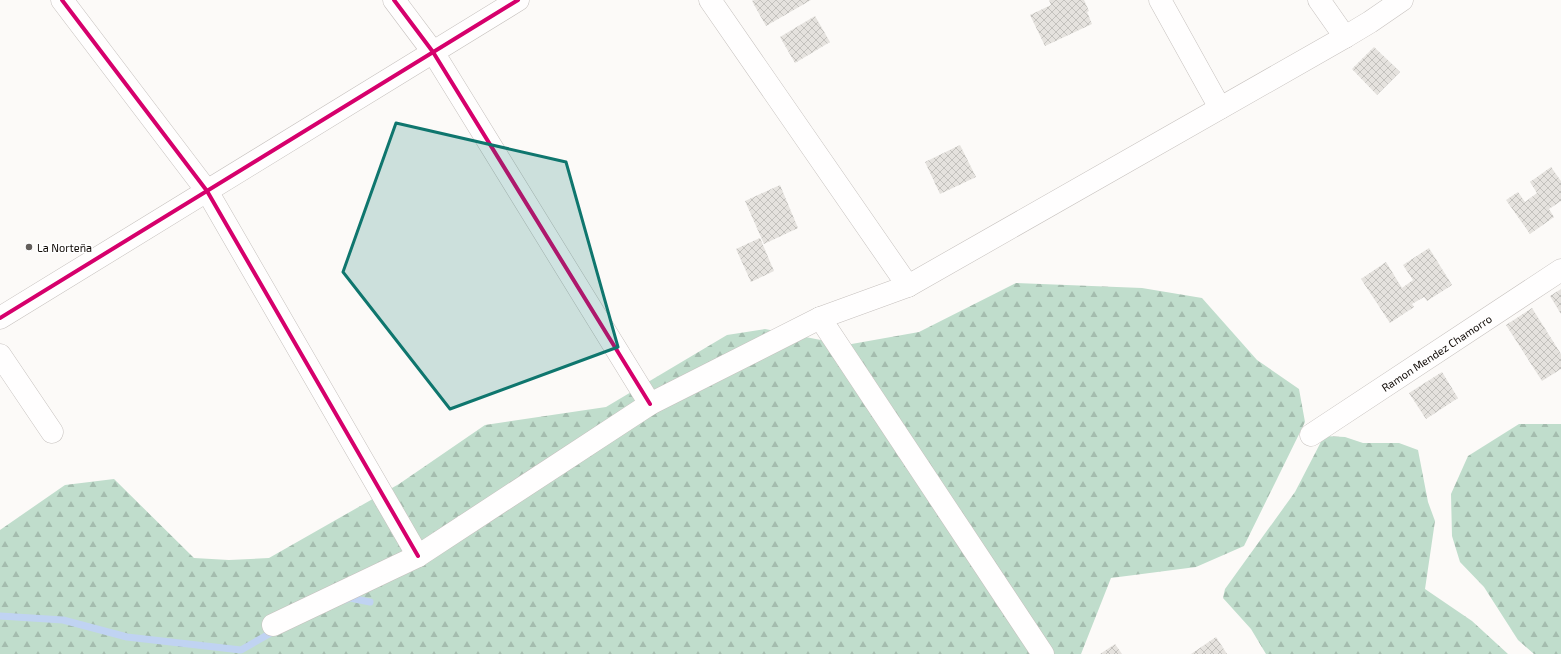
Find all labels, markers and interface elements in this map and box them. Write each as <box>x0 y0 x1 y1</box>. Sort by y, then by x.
place label: La Norteña <box>37 241 92 254</box>
marker: La Norteña <box>24 242 34 252</box>
street label: Ramon Mendez Chamorro <box>1379 311 1494 393</box>

